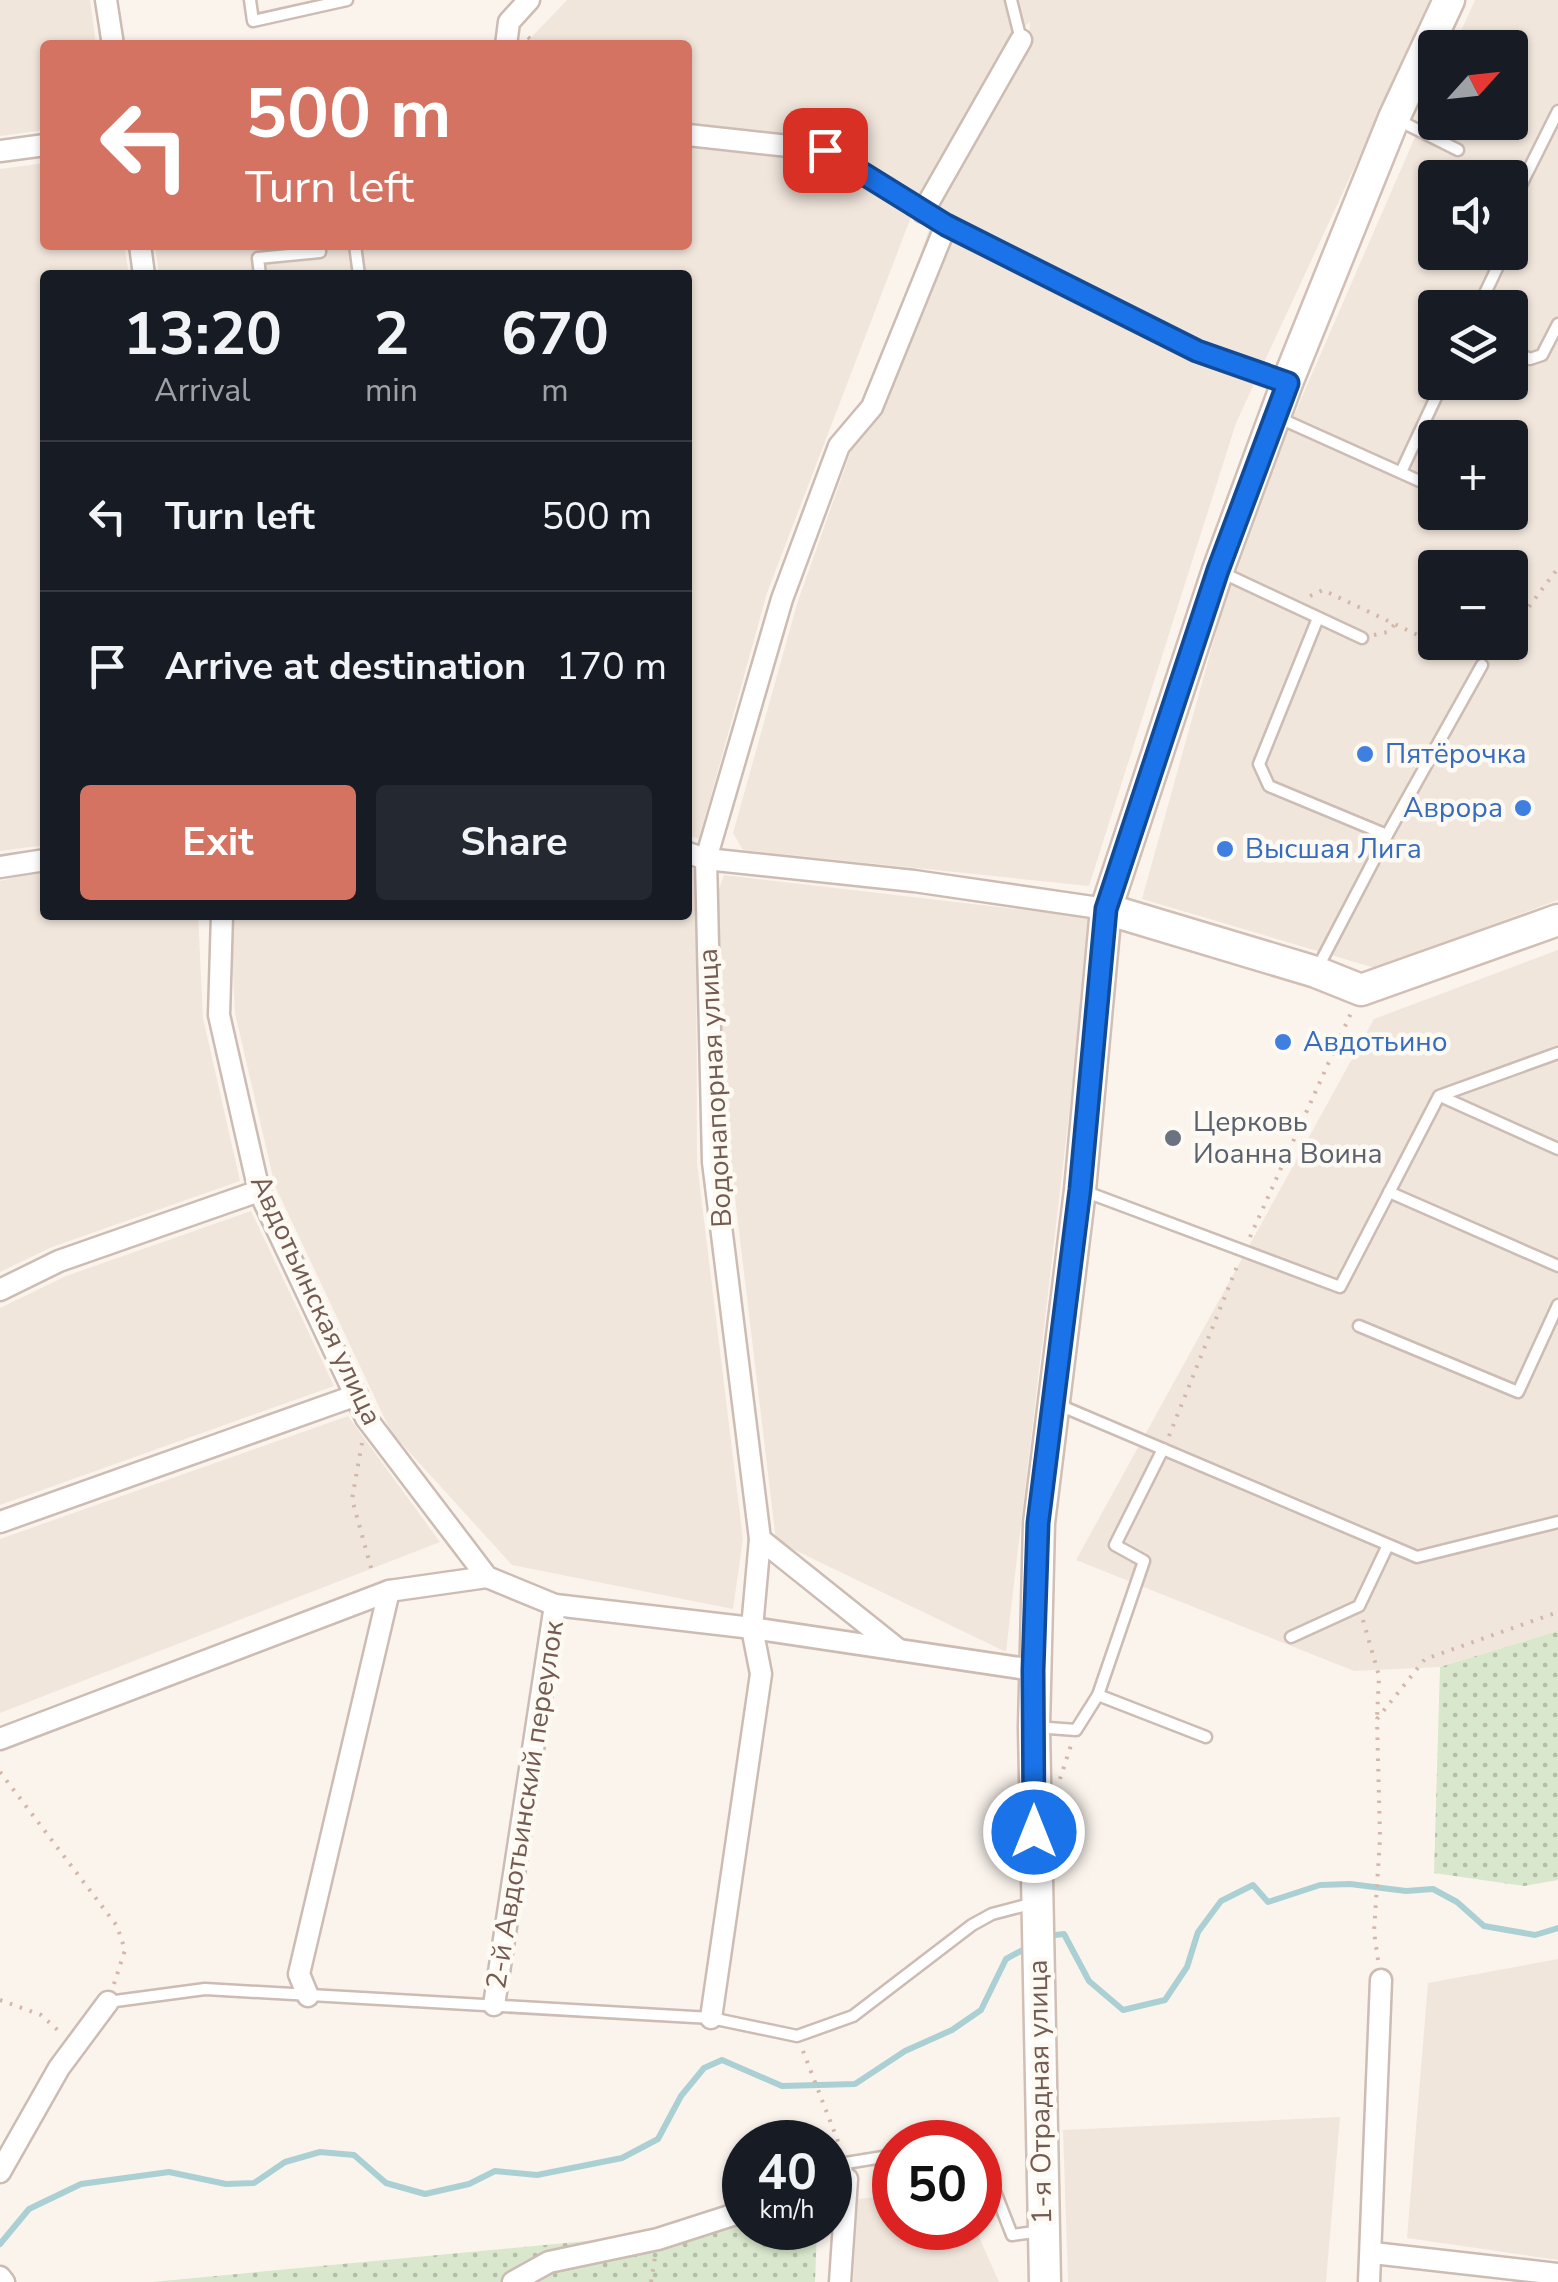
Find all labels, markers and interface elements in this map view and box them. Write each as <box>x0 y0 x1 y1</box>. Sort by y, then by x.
north arrow <box>1418 30 1528 140</box>
map controls <box>1418 30 1528 660</box>
text: 500 m <box>245 66 451 162</box>
icon: left <box>80 80 210 210</box>
pin <box>783 108 868 193</box>
icon: arrive <box>798 123 853 178</box>
text: Turn left <box>245 157 414 218</box>
button: sound <box>1418 160 1528 270</box>
button: layers <box>1418 290 1528 400</box>
text: 13:20 <box>123 293 282 375</box>
text: 2 <box>373 293 409 375</box>
text: 670 <box>501 293 609 375</box>
text: Arrival <box>154 369 251 412</box>
text: min <box>365 369 418 412</box>
text: m <box>541 369 569 412</box>
button: + <box>1418 420 1528 530</box>
icon: left <box>80 489 135 544</box>
text: Turn left <box>165 491 315 542</box>
text: 500 m <box>541 491 652 542</box>
button: − <box>1418 550 1528 660</box>
icon: arrive <box>80 639 135 694</box>
text: Arrive at destination <box>165 641 526 692</box>
text: 170 m <box>556 641 667 692</box>
place label: Пятёрочка <box>1385 735 1527 773</box>
marker: Пятёрочка <box>1354 743 1376 765</box>
button: Exit <box>80 785 356 900</box>
button: Share <box>376 785 652 900</box>
place label: Аврора <box>1403 789 1503 827</box>
marker: Аврора <box>1512 797 1534 819</box>
place label: Высшая Лига <box>1245 830 1422 868</box>
marker: Высшая Лига <box>1214 838 1236 860</box>
street label: Водонапорная улица <box>689 947 741 1229</box>
place label: Авдотьино <box>1303 1023 1448 1061</box>
marker: Авдотьино <box>1272 1031 1294 1053</box>
place label: Церковь Иоанна Воина <box>1193 1103 1382 1173</box>
marker: Церковь Иоанна Воина <box>1162 1127 1184 1149</box>
street label: Авдотьинская улица <box>241 1169 391 1431</box>
street label: 2-й Авдотьинский переулок <box>477 1618 573 1992</box>
position arrow <box>982 1780 1086 1884</box>
street label: 1-я Отрадная улица <box>1019 1959 1061 2225</box>
speed limit sign: 50 <box>872 2120 1002 2250</box>
text: 40 <box>757 2138 817 2207</box>
text: km/h <box>759 2193 815 2227</box>

